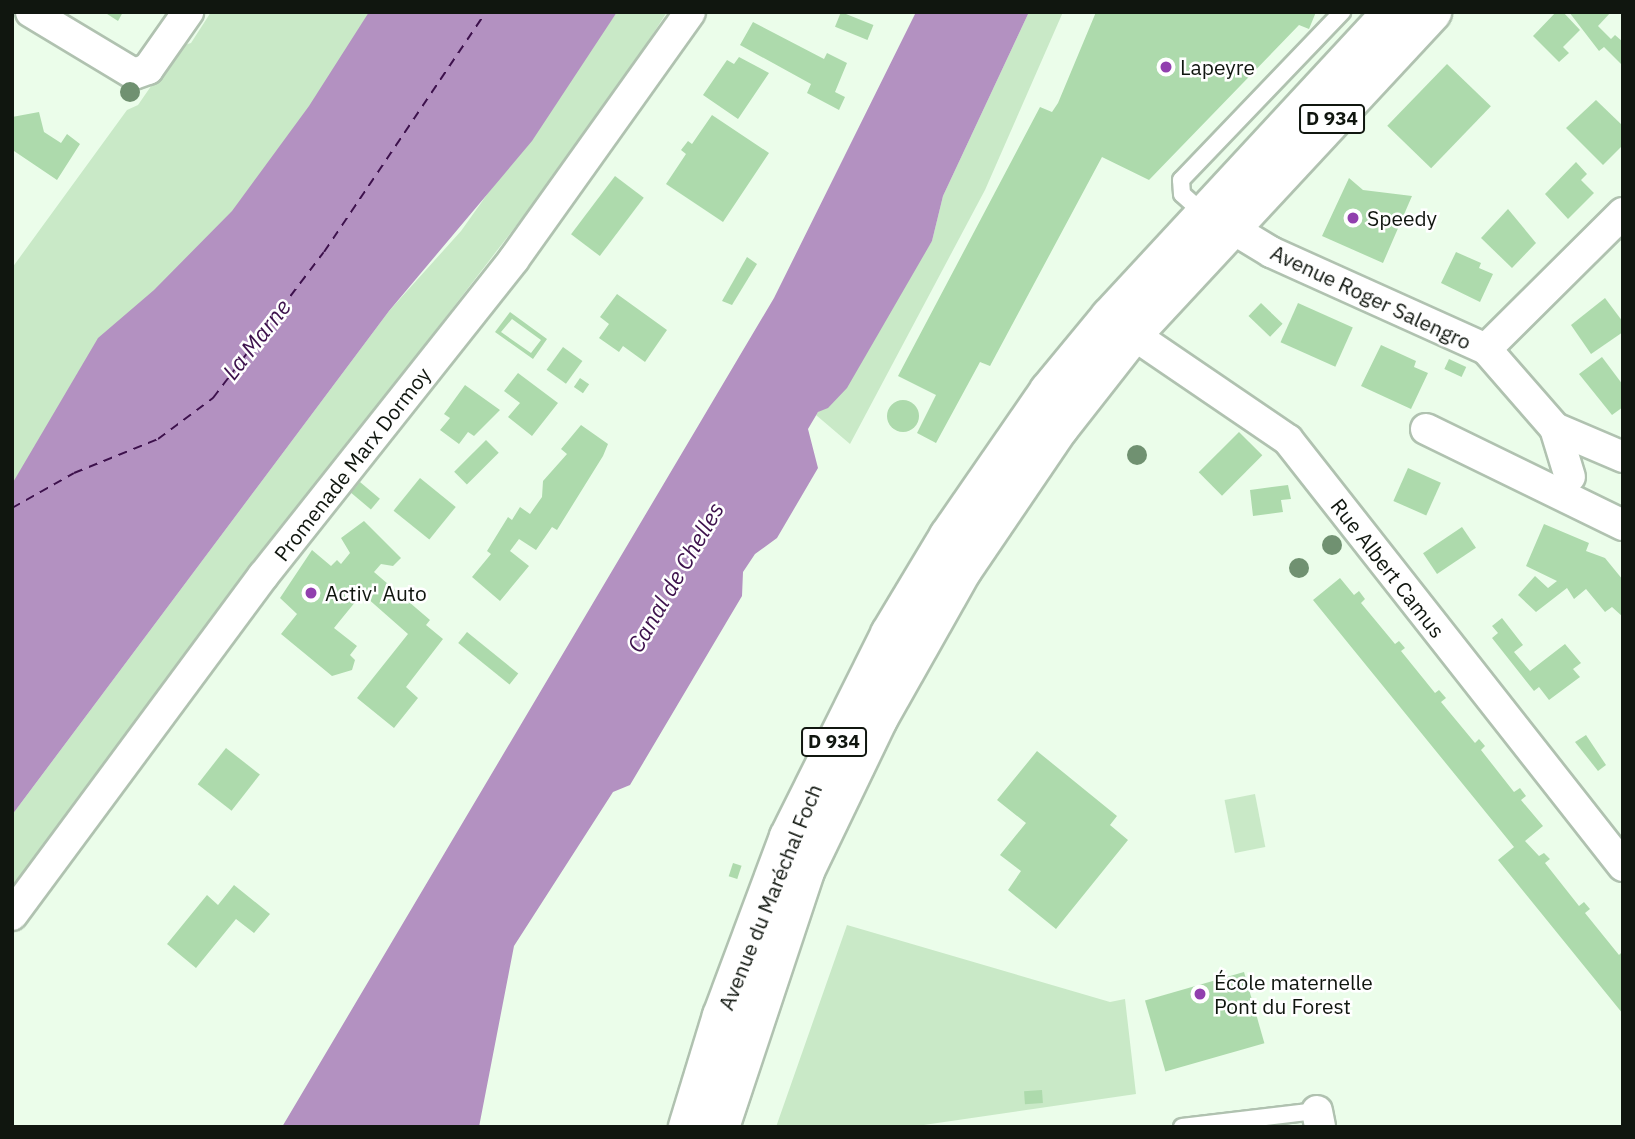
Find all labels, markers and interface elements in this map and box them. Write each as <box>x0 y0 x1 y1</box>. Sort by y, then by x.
place label: Lapeyre <box>1180 54 1255 80</box>
marker: Lapeyre <box>1158 59 1174 75</box>
road number: D 934 <box>1299 104 1365 134</box>
place label: Speedy <box>1367 205 1437 231</box>
marker: Speedy <box>1345 210 1361 226</box>
street label: Avenue Roger Salengro <box>1267 239 1475 355</box>
water label: La Marne <box>216 293 296 385</box>
street label: Promenade Marx Dormoy <box>268 362 436 566</box>
street label: Rue Albert Camus <box>1326 493 1450 643</box>
water label: Canal de Chelles <box>621 497 729 657</box>
place label: Activ' Auto <box>325 580 427 606</box>
marker: Activ' Auto <box>303 585 319 601</box>
road number: D 934 <box>801 726 867 758</box>
street label: Avenue du Maréchal Foch <box>713 780 827 1014</box>
place label: École maternelle Pont du Forest <box>1214 969 1373 1019</box>
marker: École maternelle Pont du Forest <box>1192 986 1208 1002</box>

